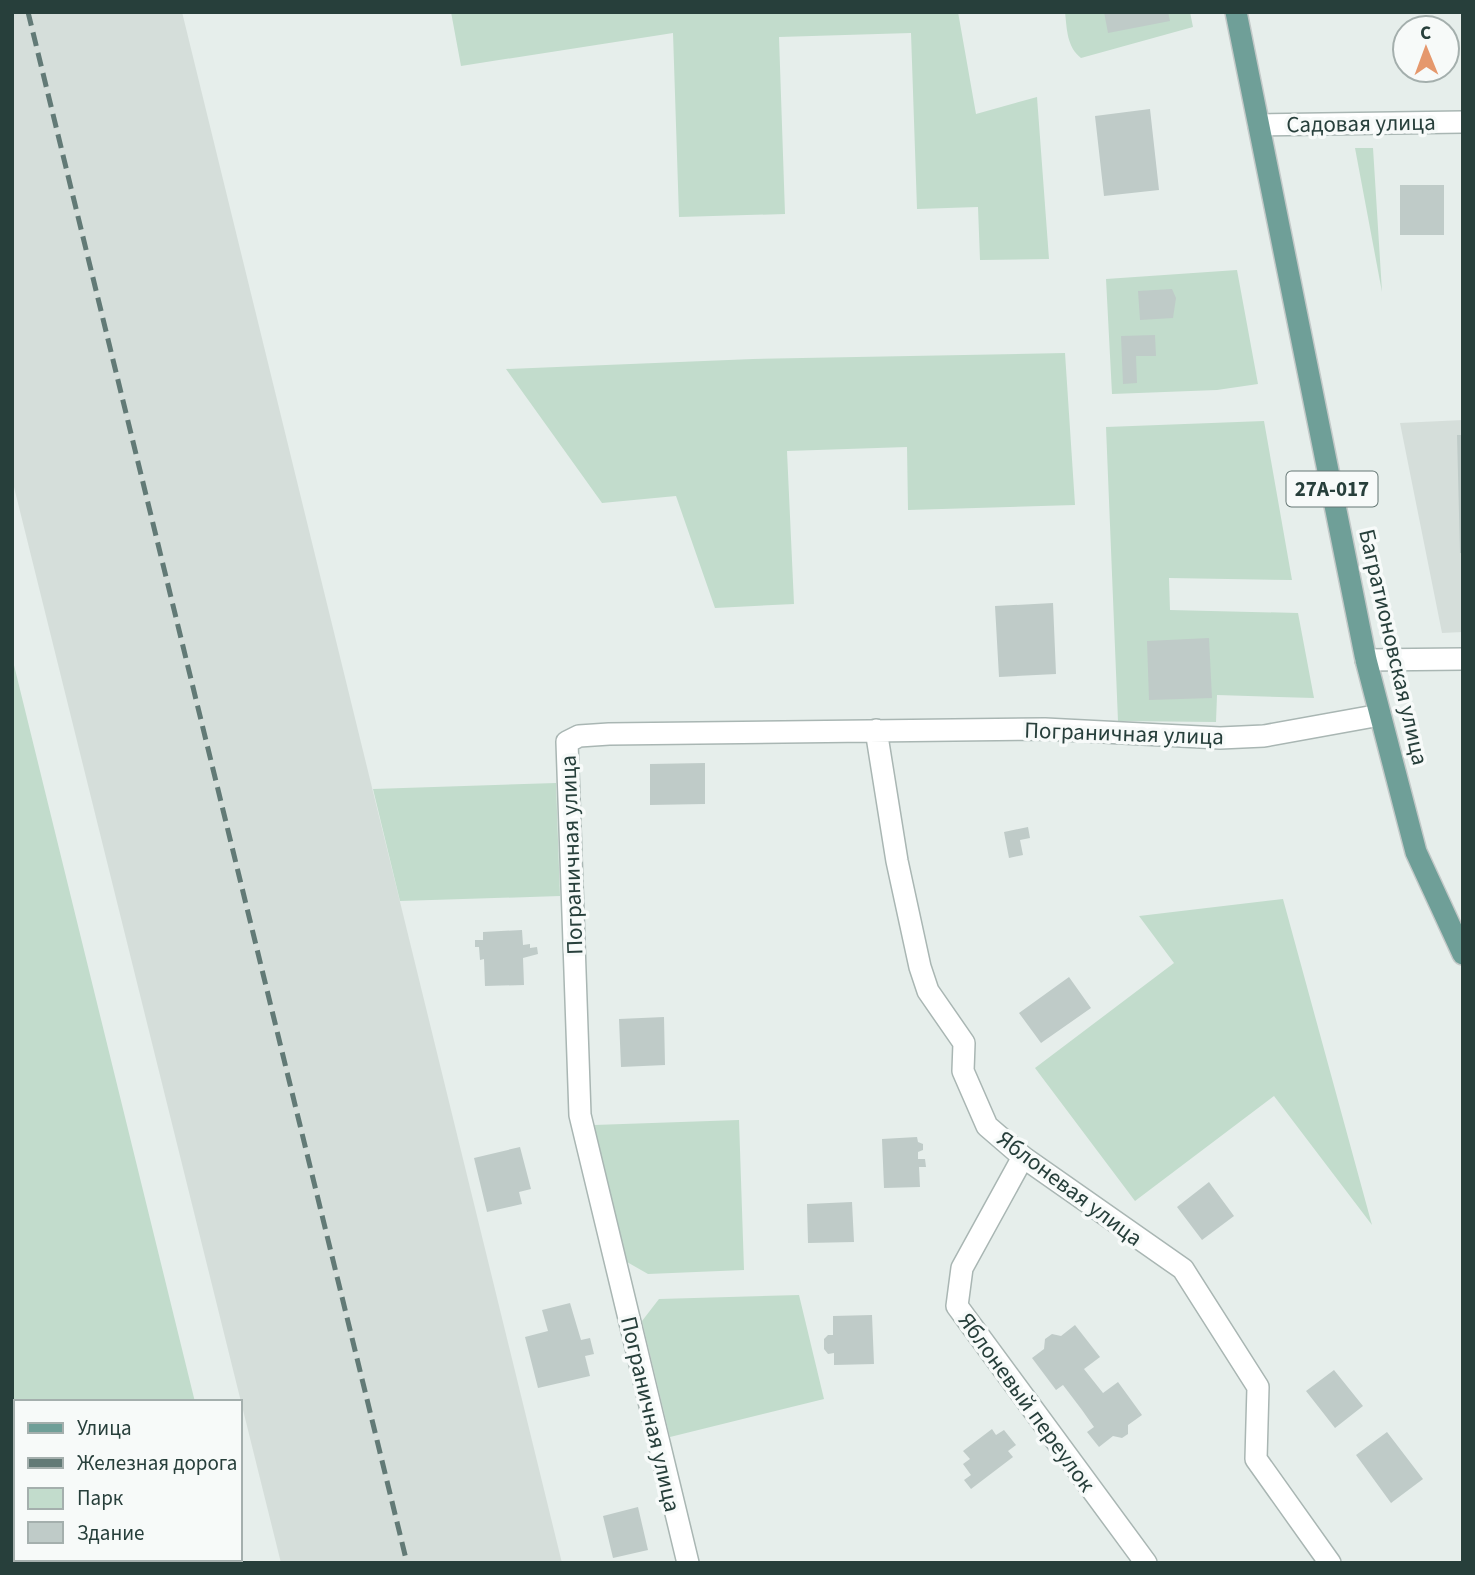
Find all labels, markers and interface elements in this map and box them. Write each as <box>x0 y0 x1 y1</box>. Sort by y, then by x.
north arrow <box>1391 14 1461 84</box>
text: С <box>1420 20 1431 47</box>
street label: Садовая улица <box>1286 106 1436 141</box>
road number: 27А-017 <box>1286 472 1378 506</box>
street label: Багратионовская улица <box>1350 526 1437 768</box>
street label: Пограничная улица <box>1024 714 1224 753</box>
street label: Пограничная улица <box>552 755 591 955</box>
street label: Яблоневая улица <box>990 1123 1149 1254</box>
street label: Яблоневый переулок <box>950 1306 1103 1499</box>
street label: Пограничная улица <box>612 1313 689 1515</box>
legend <box>14 1400 242 1561</box>
text: Улица <box>77 1413 132 1443</box>
text: Железная дорога <box>77 1448 237 1478</box>
text: Парк <box>77 1483 124 1513</box>
text: Здание <box>77 1518 145 1548</box>

